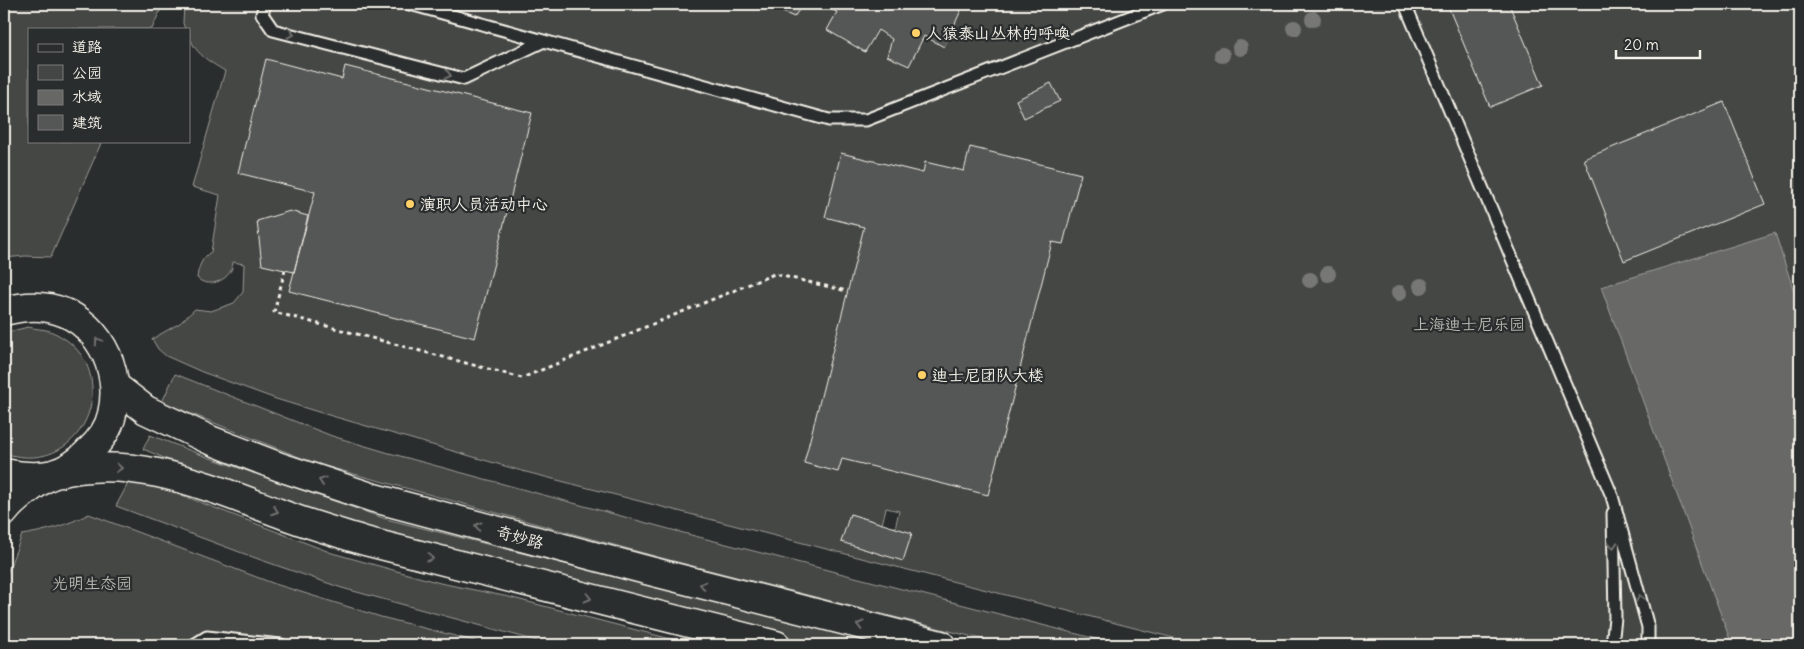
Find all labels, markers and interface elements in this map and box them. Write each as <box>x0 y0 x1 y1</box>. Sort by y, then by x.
place label: 人猿泰山丛林的呼唤 <box>926 23 1070 43</box>
marker: 人猿泰山丛林的呼唤 <box>910 27 922 39</box>
legend <box>28 28 190 142</box>
one-way arrow <box>286 28 295 39</box>
scale bar <box>1616 28 1700 60</box>
text: 20 m <box>1624 35 1659 54</box>
text: 道路 <box>72 37 102 56</box>
text: 公园 <box>72 63 102 82</box>
one-way arrow <box>444 69 453 80</box>
text: 水域 <box>72 87 102 106</box>
text: 建筑 <box>72 113 102 132</box>
place label: 演职人员活动中心 <box>420 194 548 214</box>
marker: 演职人员活动中心 <box>404 198 416 210</box>
park label: 上海迪士尼乐园 <box>1413 314 1525 334</box>
one-way arrow <box>95 338 104 347</box>
place label: 迪士尼团队大楼 <box>932 365 1044 385</box>
marker: 迪士尼团队大楼 <box>916 369 928 381</box>
one-way arrow <box>115 462 123 473</box>
one-way arrow <box>318 476 326 486</box>
one-way arrow <box>270 505 278 515</box>
one-way arrow <box>473 521 482 532</box>
street label: 奇妙路 <box>494 521 546 553</box>
one-way arrow <box>1608 541 1619 549</box>
one-way arrow <box>426 552 435 563</box>
park label: 光明生态园 <box>52 573 132 593</box>
one-way arrow <box>699 580 707 590</box>
one-way arrow <box>583 592 591 602</box>
one-way arrow <box>1636 594 1646 602</box>
one-way arrow <box>856 620 865 631</box>

